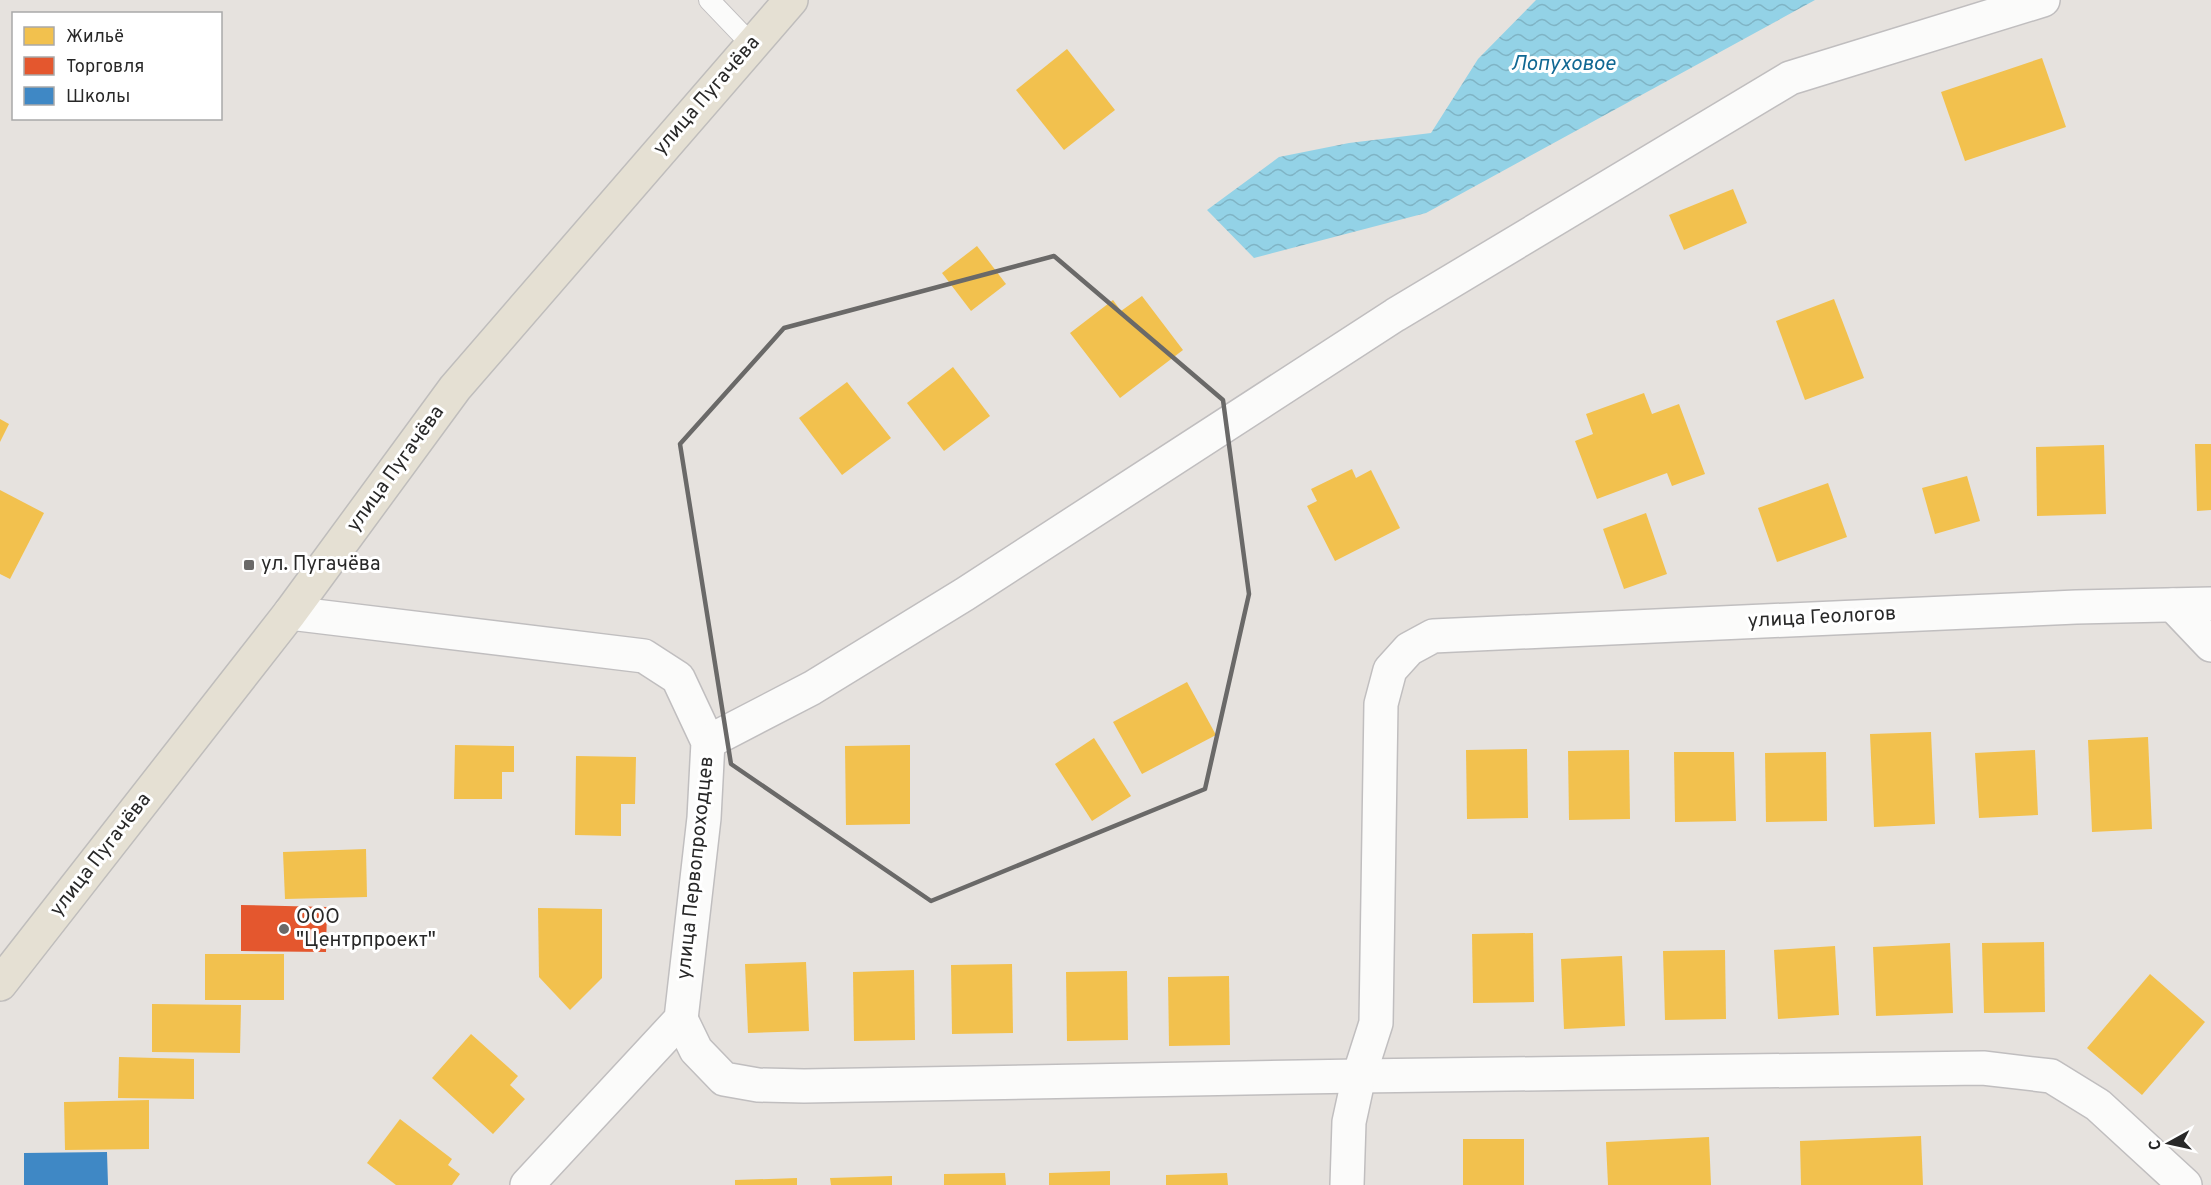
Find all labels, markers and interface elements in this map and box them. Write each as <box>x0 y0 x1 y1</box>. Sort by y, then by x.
legend <box>12 12 222 120</box>
text: Жильё <box>66 26 124 49</box>
street label: улица Пугачёва <box>648 31 766 161</box>
water label: Лопуховое <box>1511 51 1617 78</box>
text: Торговля <box>66 56 144 79</box>
text: Школы <box>66 86 130 109</box>
street label: улица Пугачёва <box>341 401 451 537</box>
place label: ул. Пугачёва <box>261 552 381 578</box>
marker: ул. Пугачёва <box>242 558 256 572</box>
street label: улица Геологов <box>1747 601 1897 635</box>
street label: улица Первопроходцев <box>671 755 721 981</box>
street label: улица Пугачёва <box>45 788 157 922</box>
place label: ООО "Центрпроект" <box>296 905 436 954</box>
marker: ООО "Центрпроект" <box>277 922 291 936</box>
north arrow <box>2139 1113 2199 1173</box>
text: С <box>2146 1138 2167 1151</box>

